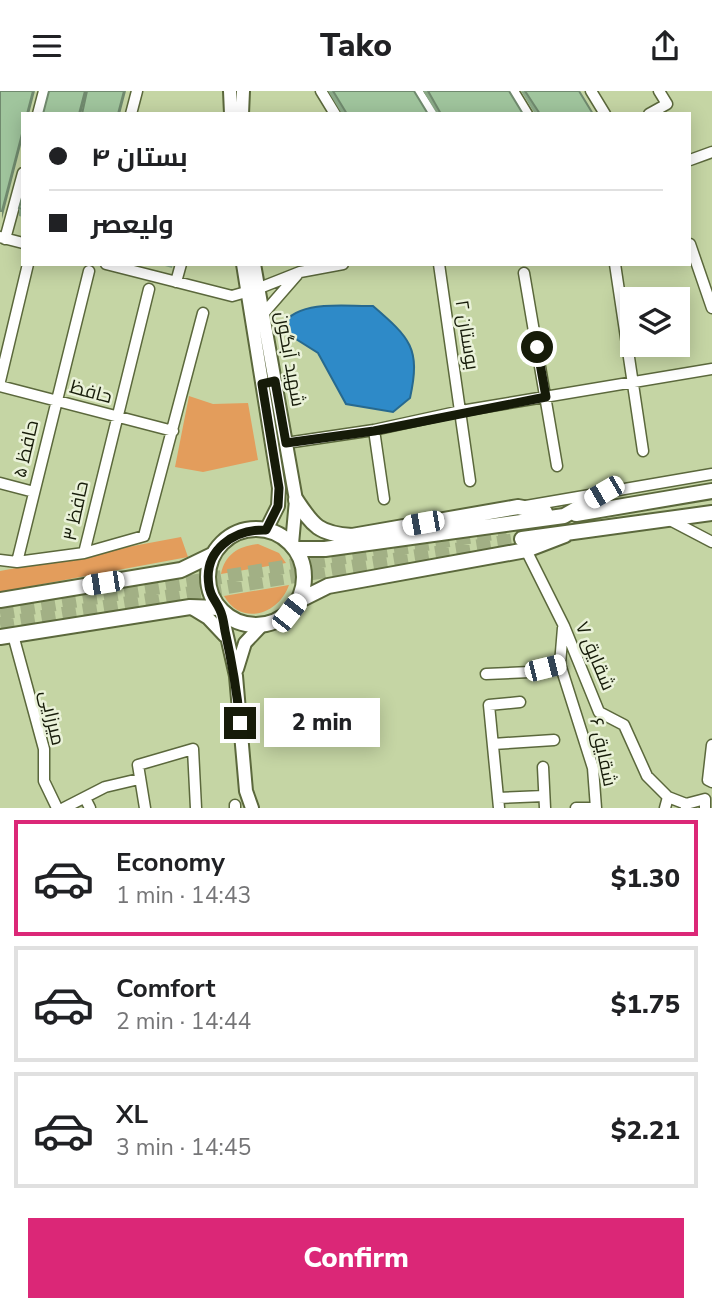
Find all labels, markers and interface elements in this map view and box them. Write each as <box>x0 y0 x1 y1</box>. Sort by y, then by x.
text: Tako <box>320 24 392 67</box>
icon: menu <box>28 27 66 65</box>
icon: share <box>646 27 684 65</box>
text: بستان ۴ <box>91 140 188 175</box>
text: ولیعصر <box>91 207 174 242</box>
map controls <box>620 287 690 357</box>
button: layers <box>620 287 690 357</box>
street label: بوستان ۲ <box>449 298 485 372</box>
street label: شهید آبگون <box>269 309 311 409</box>
route start <box>521 331 553 363</box>
street label: حافظ <box>67 374 115 410</box>
street label: حافظ ۵ <box>7 418 45 480</box>
car <box>581 472 628 512</box>
street label: حافظ ۳ <box>57 479 95 543</box>
car <box>401 509 446 537</box>
car <box>81 569 126 597</box>
car <box>268 590 311 636</box>
street label: شقایق ۷ <box>569 618 621 694</box>
car <box>523 653 568 683</box>
street label: میرزایی <box>33 688 71 748</box>
callout: 2 min <box>264 699 380 747</box>
route end <box>224 707 256 739</box>
text: 2 min <box>292 707 352 738</box>
street label: شقایق ۶ <box>583 715 623 789</box>
text: Economy <box>116 845 225 880</box>
icon: car <box>32 847 95 910</box>
text: $1.30 <box>611 861 680 896</box>
text: 1 min · 14:43 <box>116 880 251 911</box>
text: Comfort <box>116 971 216 1006</box>
icon: car <box>32 973 95 1036</box>
text: $1.75 <box>611 987 680 1022</box>
text: 2 min · 14:44 <box>116 1006 251 1037</box>
text: XL <box>116 1097 148 1132</box>
icon: car <box>32 1099 95 1162</box>
text: $2.21 <box>611 1113 680 1148</box>
text: 3 min · 14:45 <box>116 1132 251 1163</box>
button: Confirm <box>28 1218 684 1298</box>

